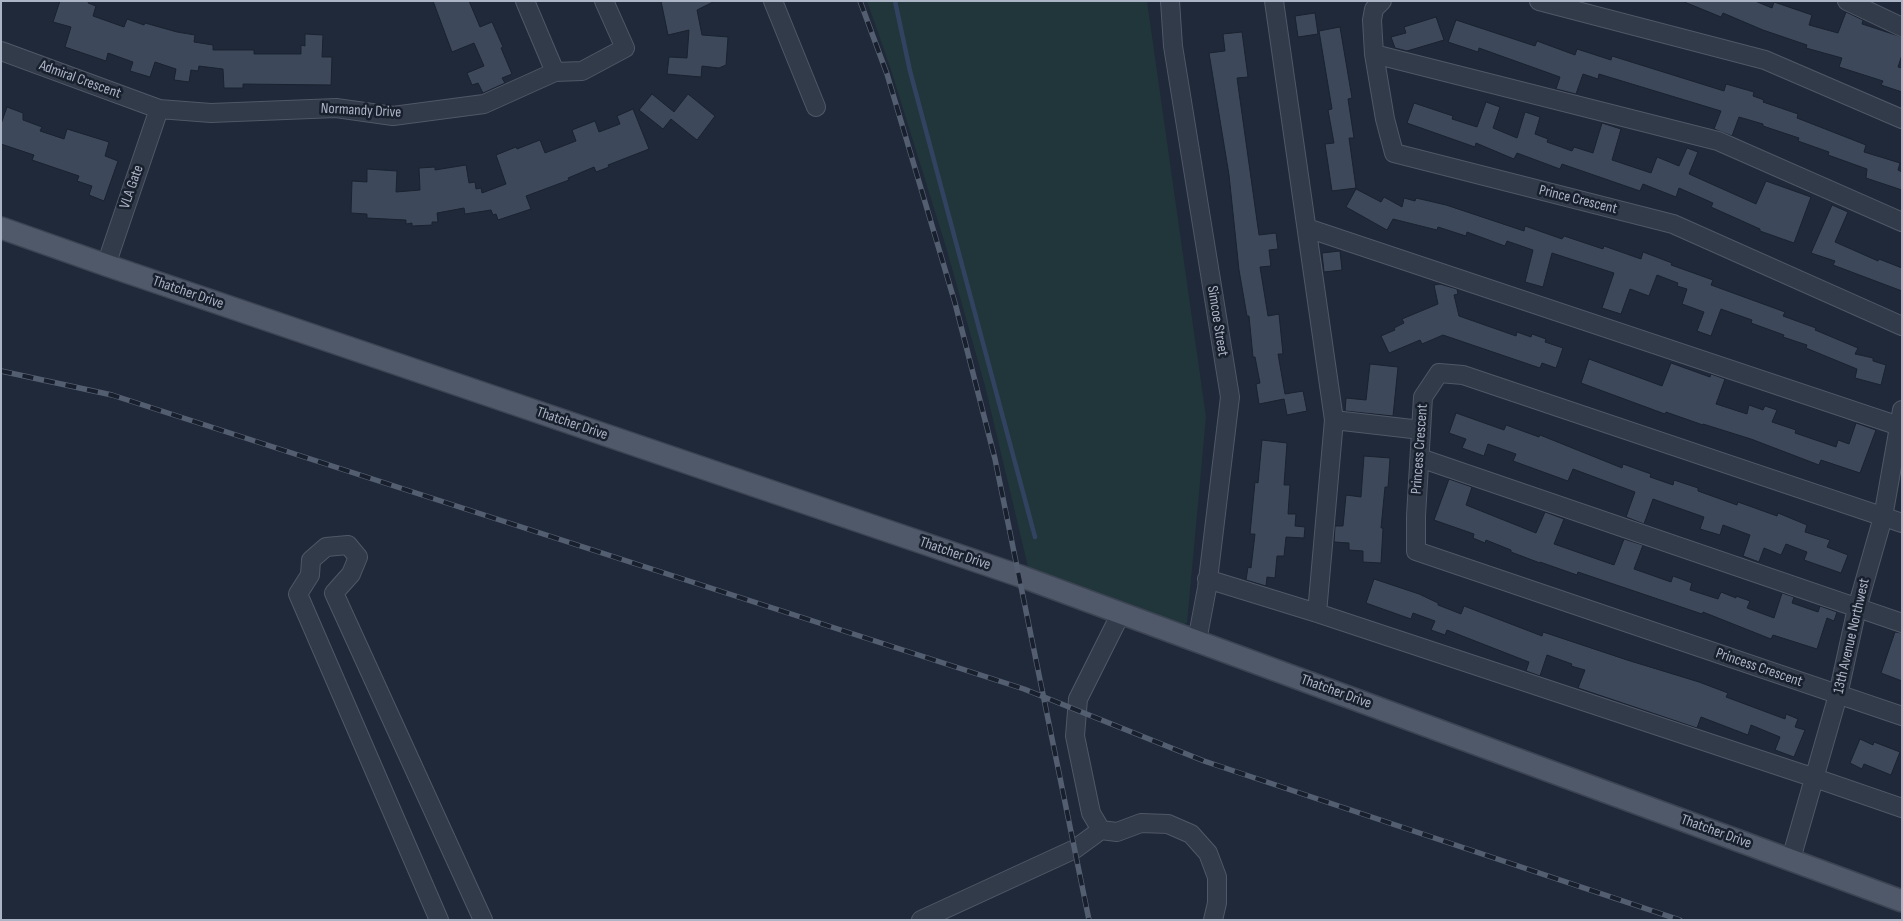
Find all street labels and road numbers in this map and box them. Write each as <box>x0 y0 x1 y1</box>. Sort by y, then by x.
street label: Admiral Crescent <box>37 57 123 103</box>
street label: Normandy Drive <box>320 100 402 122</box>
street label: VLA Gate <box>116 163 148 211</box>
street label: Prince Crescent <box>1537 182 1619 218</box>
street label: Thatcher Drive <box>150 272 226 314</box>
street label: Simcoe Street <box>1203 284 1231 358</box>
street label: Thatcher Drive <box>534 403 610 445</box>
street label: Princess Crescent <box>1408 403 1432 495</box>
street label: Thatcher Drive <box>917 533 993 575</box>
street label: 13th Avenue Northwest <box>1830 577 1874 695</box>
street label: Princess Crescent <box>1713 645 1805 691</box>
street label: Thatcher Drive <box>1298 671 1374 713</box>
street label: Thatcher Drive <box>1678 811 1754 853</box>

